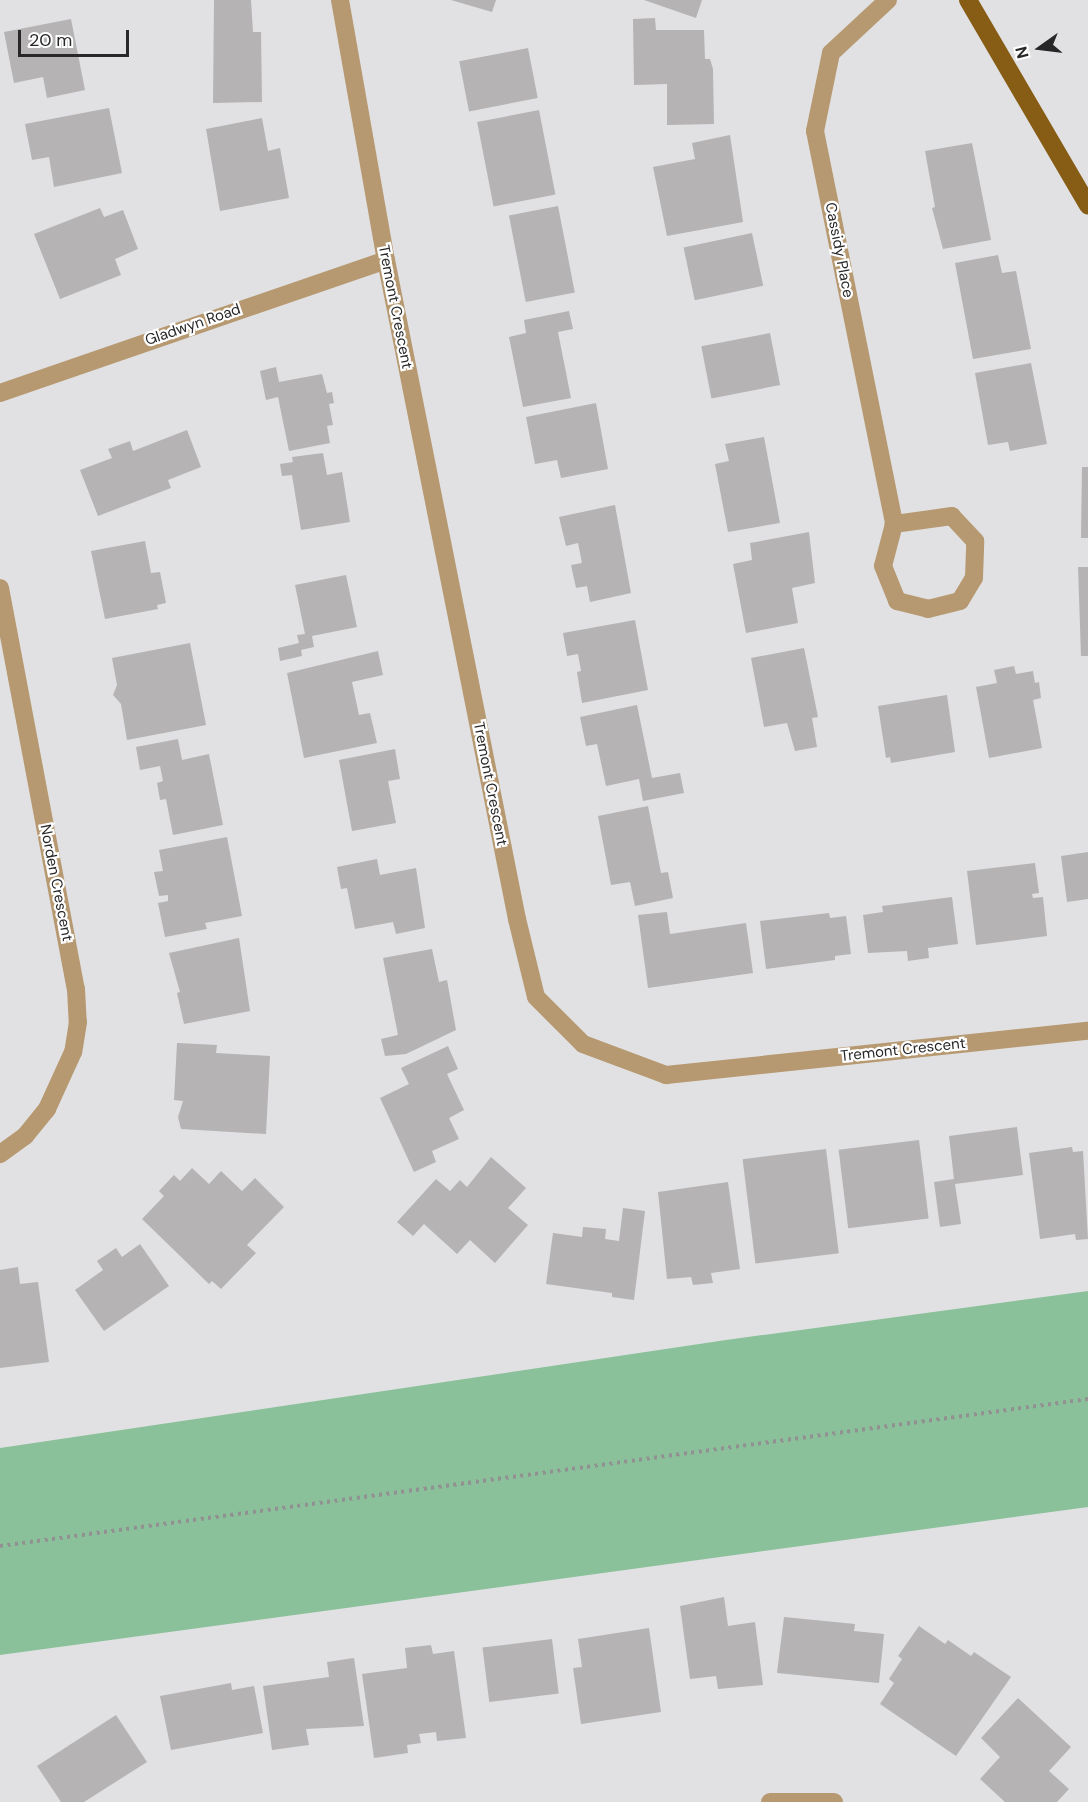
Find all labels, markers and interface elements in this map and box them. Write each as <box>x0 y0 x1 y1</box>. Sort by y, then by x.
scale bar <box>21 18 132 56</box>
north arrow <box>1010 18 1070 78</box>
text: 20 m <box>29 28 72 52</box>
text: N <box>1010 44 1034 61</box>
street label: Cassidy Place <box>821 201 857 299</box>
street label: Tremont Crescent <box>374 244 416 370</box>
street label: Gladwyn Road <box>143 300 243 350</box>
street label: Tremont Crescent <box>469 721 511 847</box>
street label: Norden Crescent <box>36 823 76 943</box>
street label: Tremont Crescent <box>840 1034 966 1066</box>

